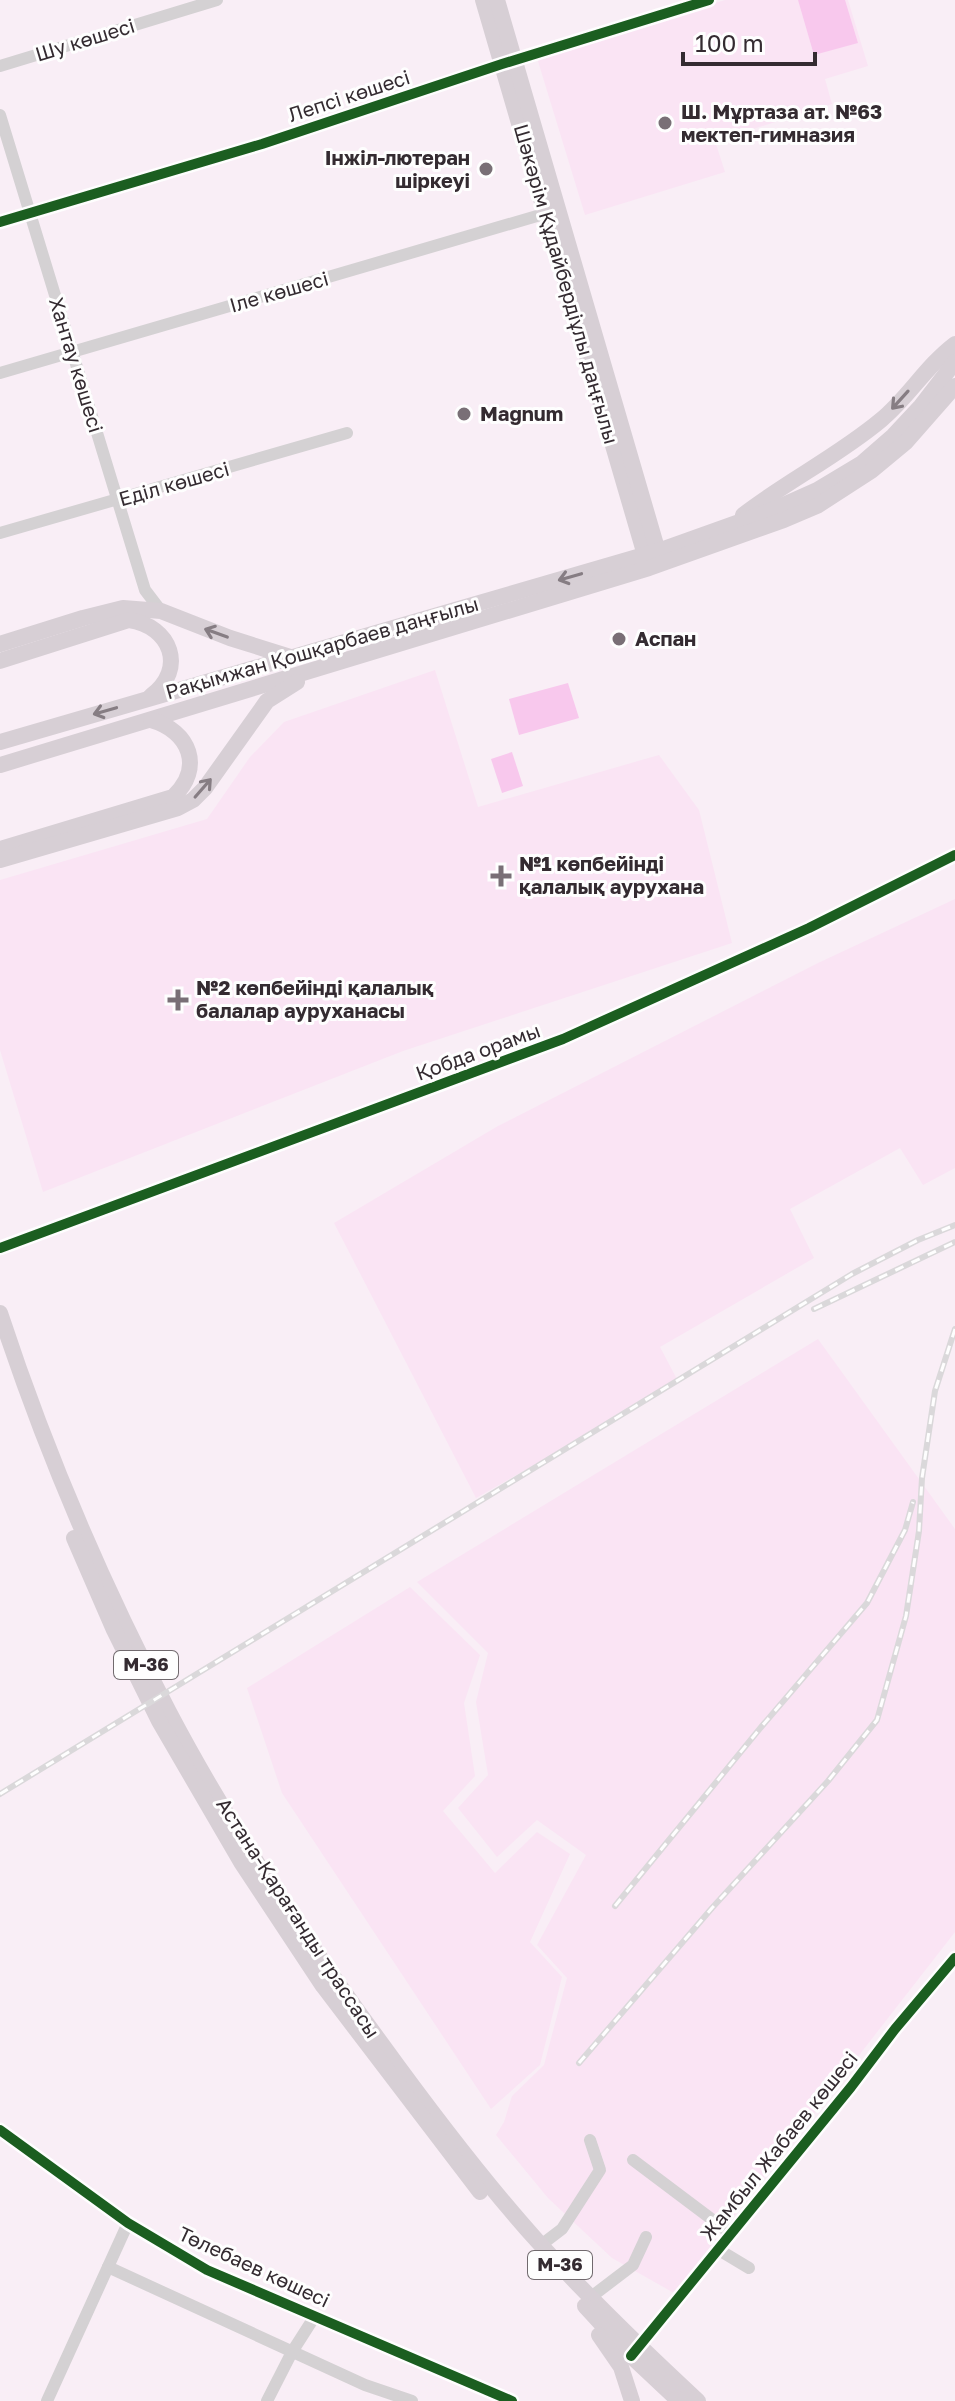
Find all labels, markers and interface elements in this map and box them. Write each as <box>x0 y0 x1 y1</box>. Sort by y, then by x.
street label: Шу көшесі <box>32 13 137 66</box>
scale bar <box>683 16 815 66</box>
text: 100 m <box>695 28 764 57</box>
street label: Лепсі көшесі <box>285 64 412 126</box>
place label: Ш. Мұртаза ат. №63 мектеп-гимназия <box>681 99 882 146</box>
marker: Ш. Мұртаза ат. №63 мектеп-гимназия <box>656 114 674 132</box>
street label: Шәкәрім Құдайбердіұлы даңғылы <box>509 121 624 447</box>
place label: Інжіл-лютеран шіркеуі <box>325 145 470 192</box>
marker: Інжіл-лютеран шіркеуі <box>477 160 495 178</box>
street label: Іле көшесі <box>227 265 331 317</box>
street label: Хантау көшесі <box>45 294 109 435</box>
one-way arrow <box>892 389 910 409</box>
place label: Magnum <box>480 401 563 425</box>
marker: Magnum <box>455 405 473 423</box>
street label: Еділ көшесі <box>116 456 232 510</box>
one-way arrow <box>558 571 583 585</box>
street label: Рақымжан Қошқарбаев даңғылы <box>162 591 481 703</box>
one-way arrow <box>204 625 229 639</box>
place label: Аспан <box>635 626 696 650</box>
marker: Аспан <box>610 630 628 648</box>
one-way arrow <box>93 705 118 719</box>
one-way arrow <box>194 779 212 799</box>
place label: №1 көпбейінді қалалық аурухана <box>519 851 704 898</box>
marker: №1 көпбейінді қалалық аурухана <box>490 865 512 887</box>
place label: №2 көпбейінді қалалық балалар ауруханасы <box>196 975 434 1022</box>
marker: №2 көпбейінді қалалық балалар ауруханасы <box>167 989 189 1011</box>
street label: Қобда орамы <box>412 1017 543 1085</box>
road number: M-36 <box>114 1651 178 1679</box>
street label: Астана-Қарағанды трассасы <box>212 1793 386 2042</box>
street label: Жамбыл Жабаев көшесі <box>694 2046 862 2245</box>
street label: Төлебаев көшесі <box>175 2221 334 2312</box>
road number: M-36 <box>528 2251 592 2279</box>

